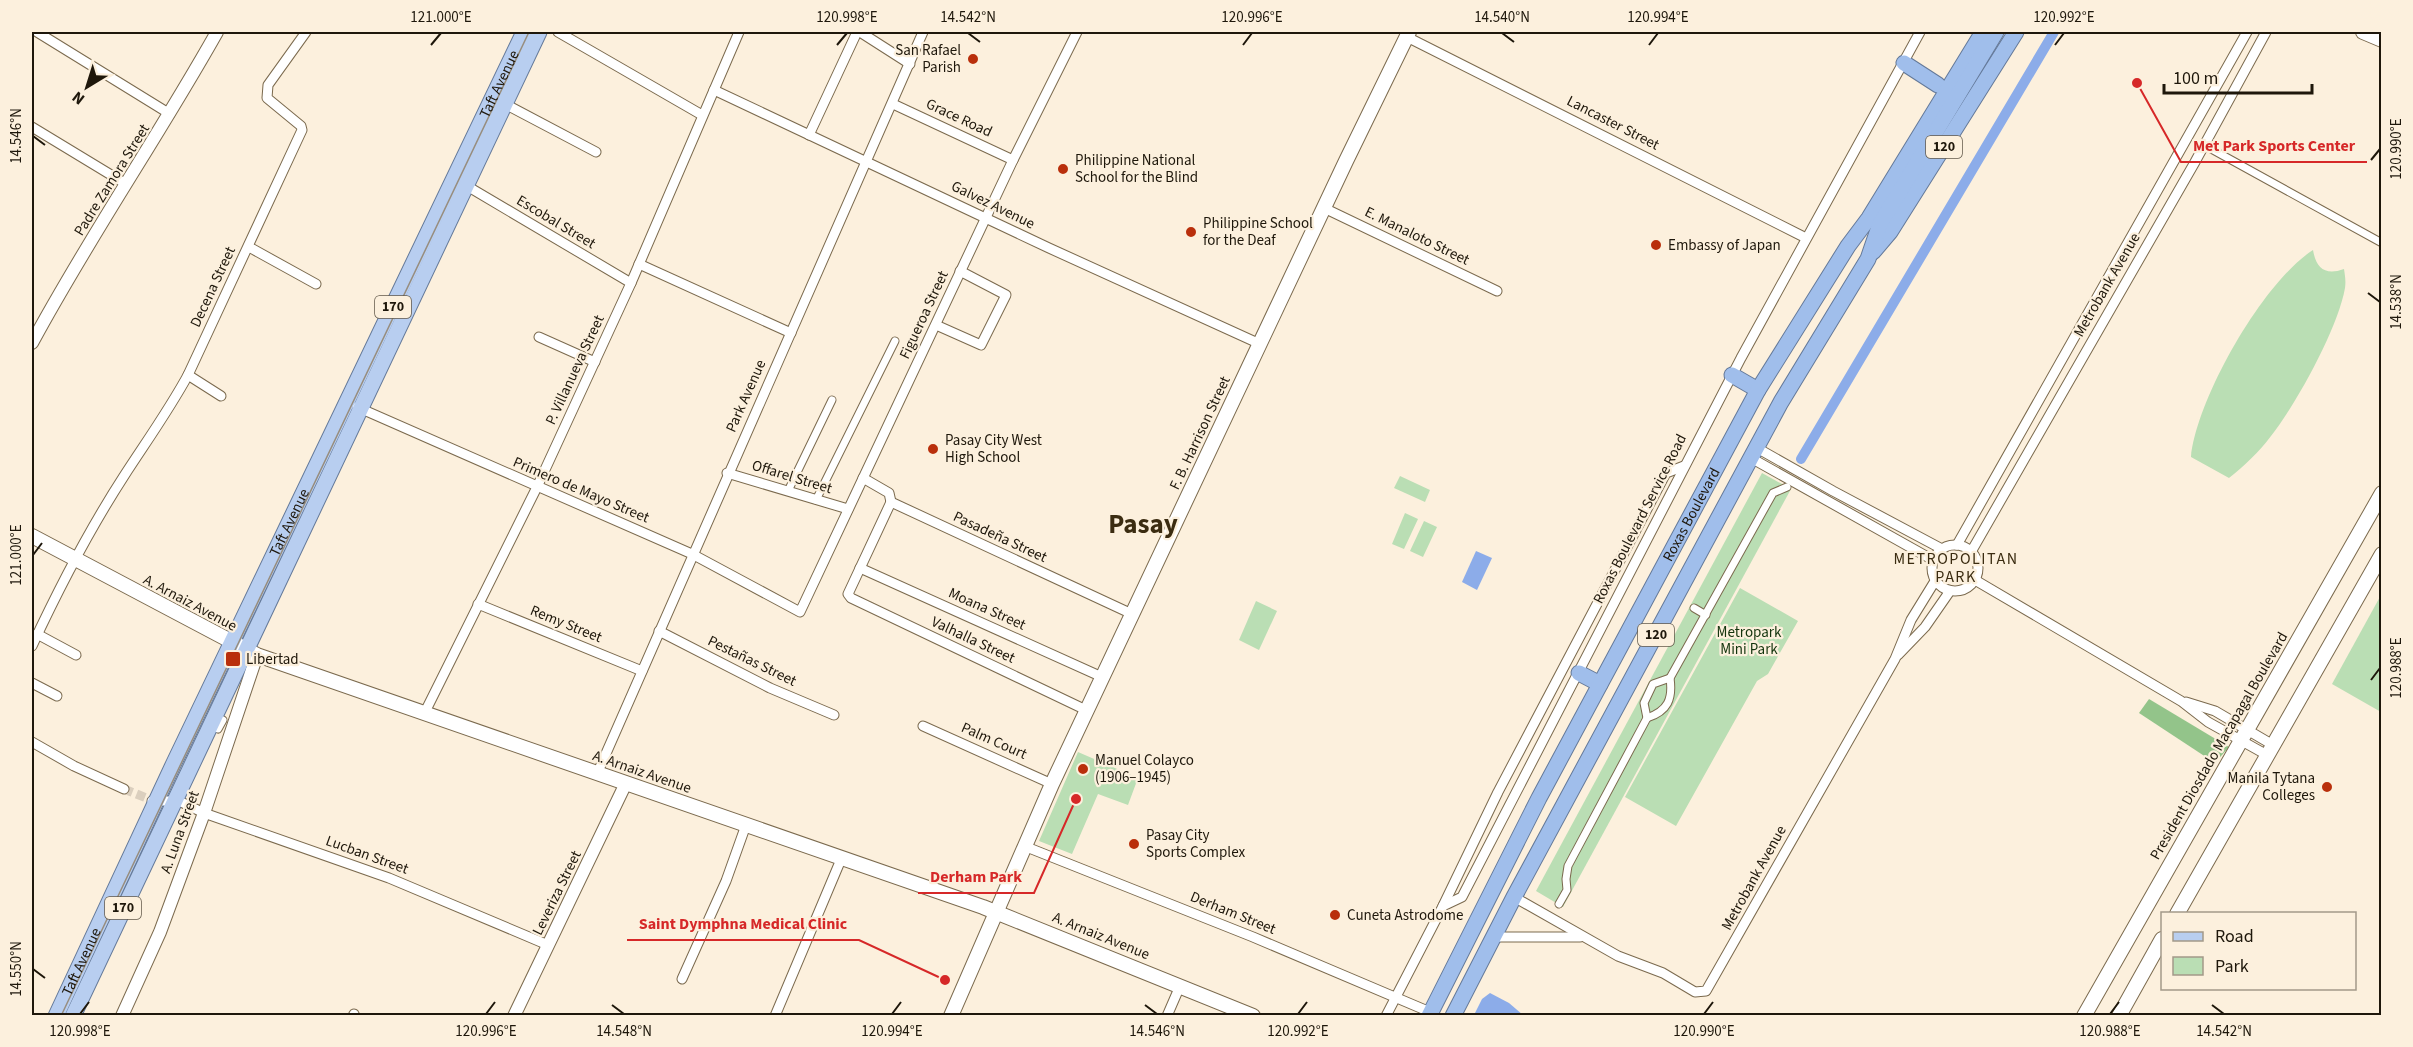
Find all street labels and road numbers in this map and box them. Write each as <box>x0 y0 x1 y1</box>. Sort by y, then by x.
street label: Taft Avenue <box>474 47 524 121</box>
street label: Lancaster Street <box>1563 91 1663 155</box>
street label: Grace Road <box>922 94 996 142</box>
street label: Padre Zamora Street <box>69 120 155 240</box>
road number: 120 <box>1926 136 1962 158</box>
street label: Galvez Avenue <box>948 176 1038 234</box>
street label: Escobal Street <box>512 190 600 254</box>
street label: E. Manaloto Street <box>1361 202 1473 270</box>
street label: Metrobank Avenue <box>2069 229 2145 341</box>
street label: Decena Street <box>185 243 241 331</box>
street label: Figueroa Street <box>894 267 954 363</box>
road number: 170 <box>375 296 411 318</box>
street label: P. Villanueva Street <box>540 312 610 428</box>
street label: Park Avenue <box>721 356 771 436</box>
street label: F. B. Harrison Street <box>1164 373 1236 493</box>
street label: Roxas Boulevard Service Road <box>1588 431 1692 607</box>
street label: Primero de Mayo Street <box>510 452 652 528</box>
street label: Offarel Street <box>749 455 835 499</box>
street label: Roxas Boulevard <box>1657 464 1725 565</box>
street label: Taft Avenue <box>264 485 314 560</box>
street label: Pasadeña Street <box>950 506 1050 568</box>
street label: A. Arnaiz Avenue <box>139 569 241 637</box>
street label: Moana Street <box>945 583 1029 635</box>
street label: Remy Street <box>527 600 605 648</box>
street label: Valhalla Street <box>928 611 1018 669</box>
road number: 120 <box>1638 624 1674 646</box>
street label: President Diosdado Macapagal Boulevard <box>2145 628 2293 864</box>
street label: Pestañas Street <box>704 630 800 692</box>
street label: Palm Court <box>958 717 1030 765</box>
street label: A. Arnaiz Avenue <box>590 745 694 799</box>
street label: A. Luna Street <box>155 788 205 876</box>
street label: Metrobank Avenue <box>1716 822 1792 934</box>
street label: Lucban Street <box>323 830 411 880</box>
street label: Leveriza Street <box>527 847 587 939</box>
street label: Derham Street <box>1187 886 1279 940</box>
road number: 170 <box>105 897 141 919</box>
street label: A. Arnaiz Avenue <box>1049 907 1153 965</box>
street label: Taft Avenue <box>56 924 106 999</box>

